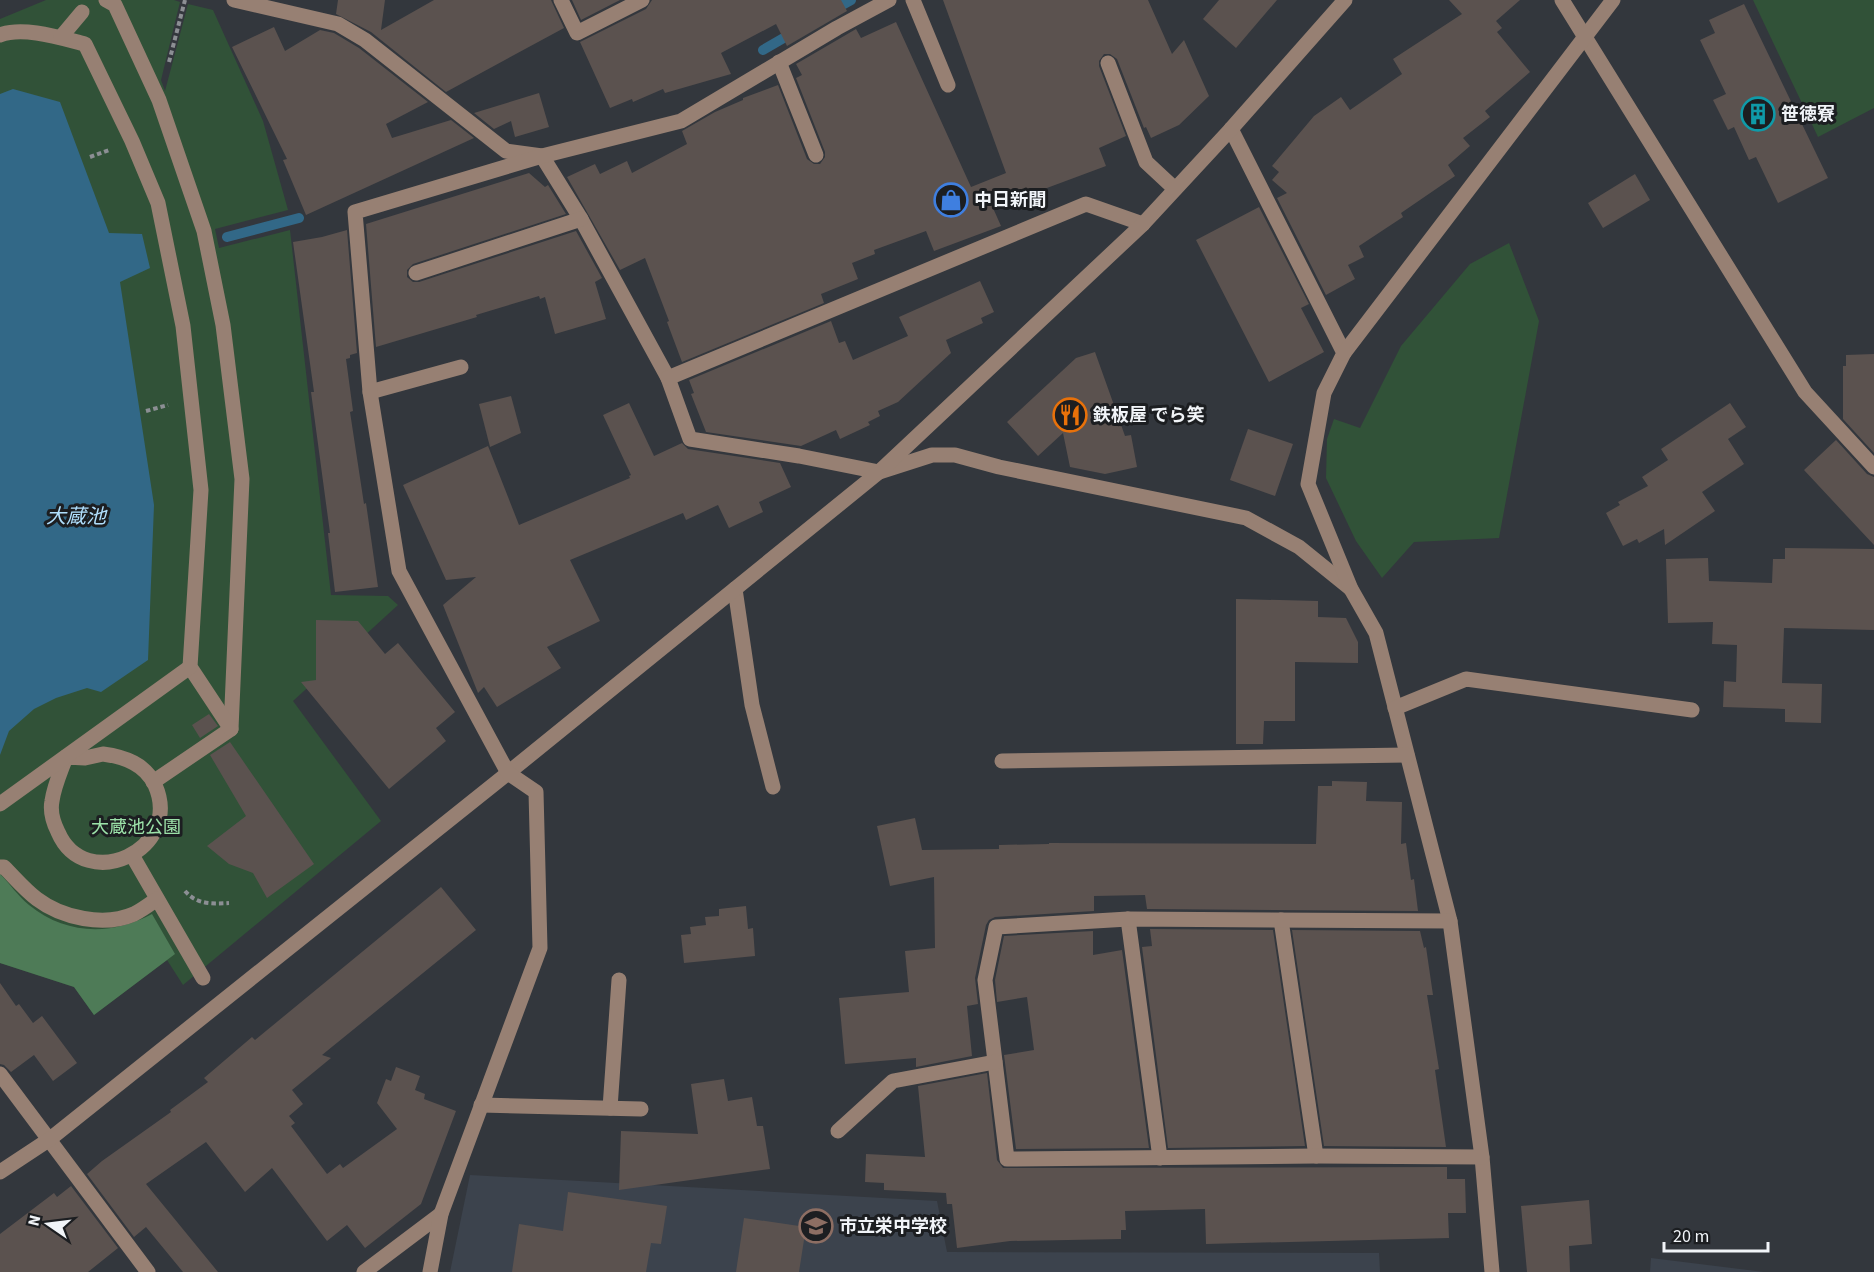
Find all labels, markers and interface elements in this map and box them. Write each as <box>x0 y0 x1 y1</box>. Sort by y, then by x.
building icon: 笹徳寮 <box>1740 96 1776 132</box>
place label: 笹徳寮 <box>1781 102 1835 127</box>
shop icon: 中日新聞 <box>933 182 969 218</box>
place label: 中日新聞 <box>974 188 1046 213</box>
restaurant icon: 鉄板屋 でら笑 <box>1052 397 1088 433</box>
place label: 鉄板屋 でら笑 <box>1092 403 1205 428</box>
water label: 大蔵池 <box>46 503 108 531</box>
park label: 大蔵池公園 <box>91 815 181 840</box>
north arrow <box>18 1194 78 1254</box>
school or university icon: 市立栄中学校 <box>798 1208 834 1244</box>
text: N <box>22 1213 46 1228</box>
place label: 市立栄中学校 <box>839 1214 947 1239</box>
scale bar <box>1664 1215 1768 1253</box>
text: 20 m <box>1673 1224 1709 1249</box>

